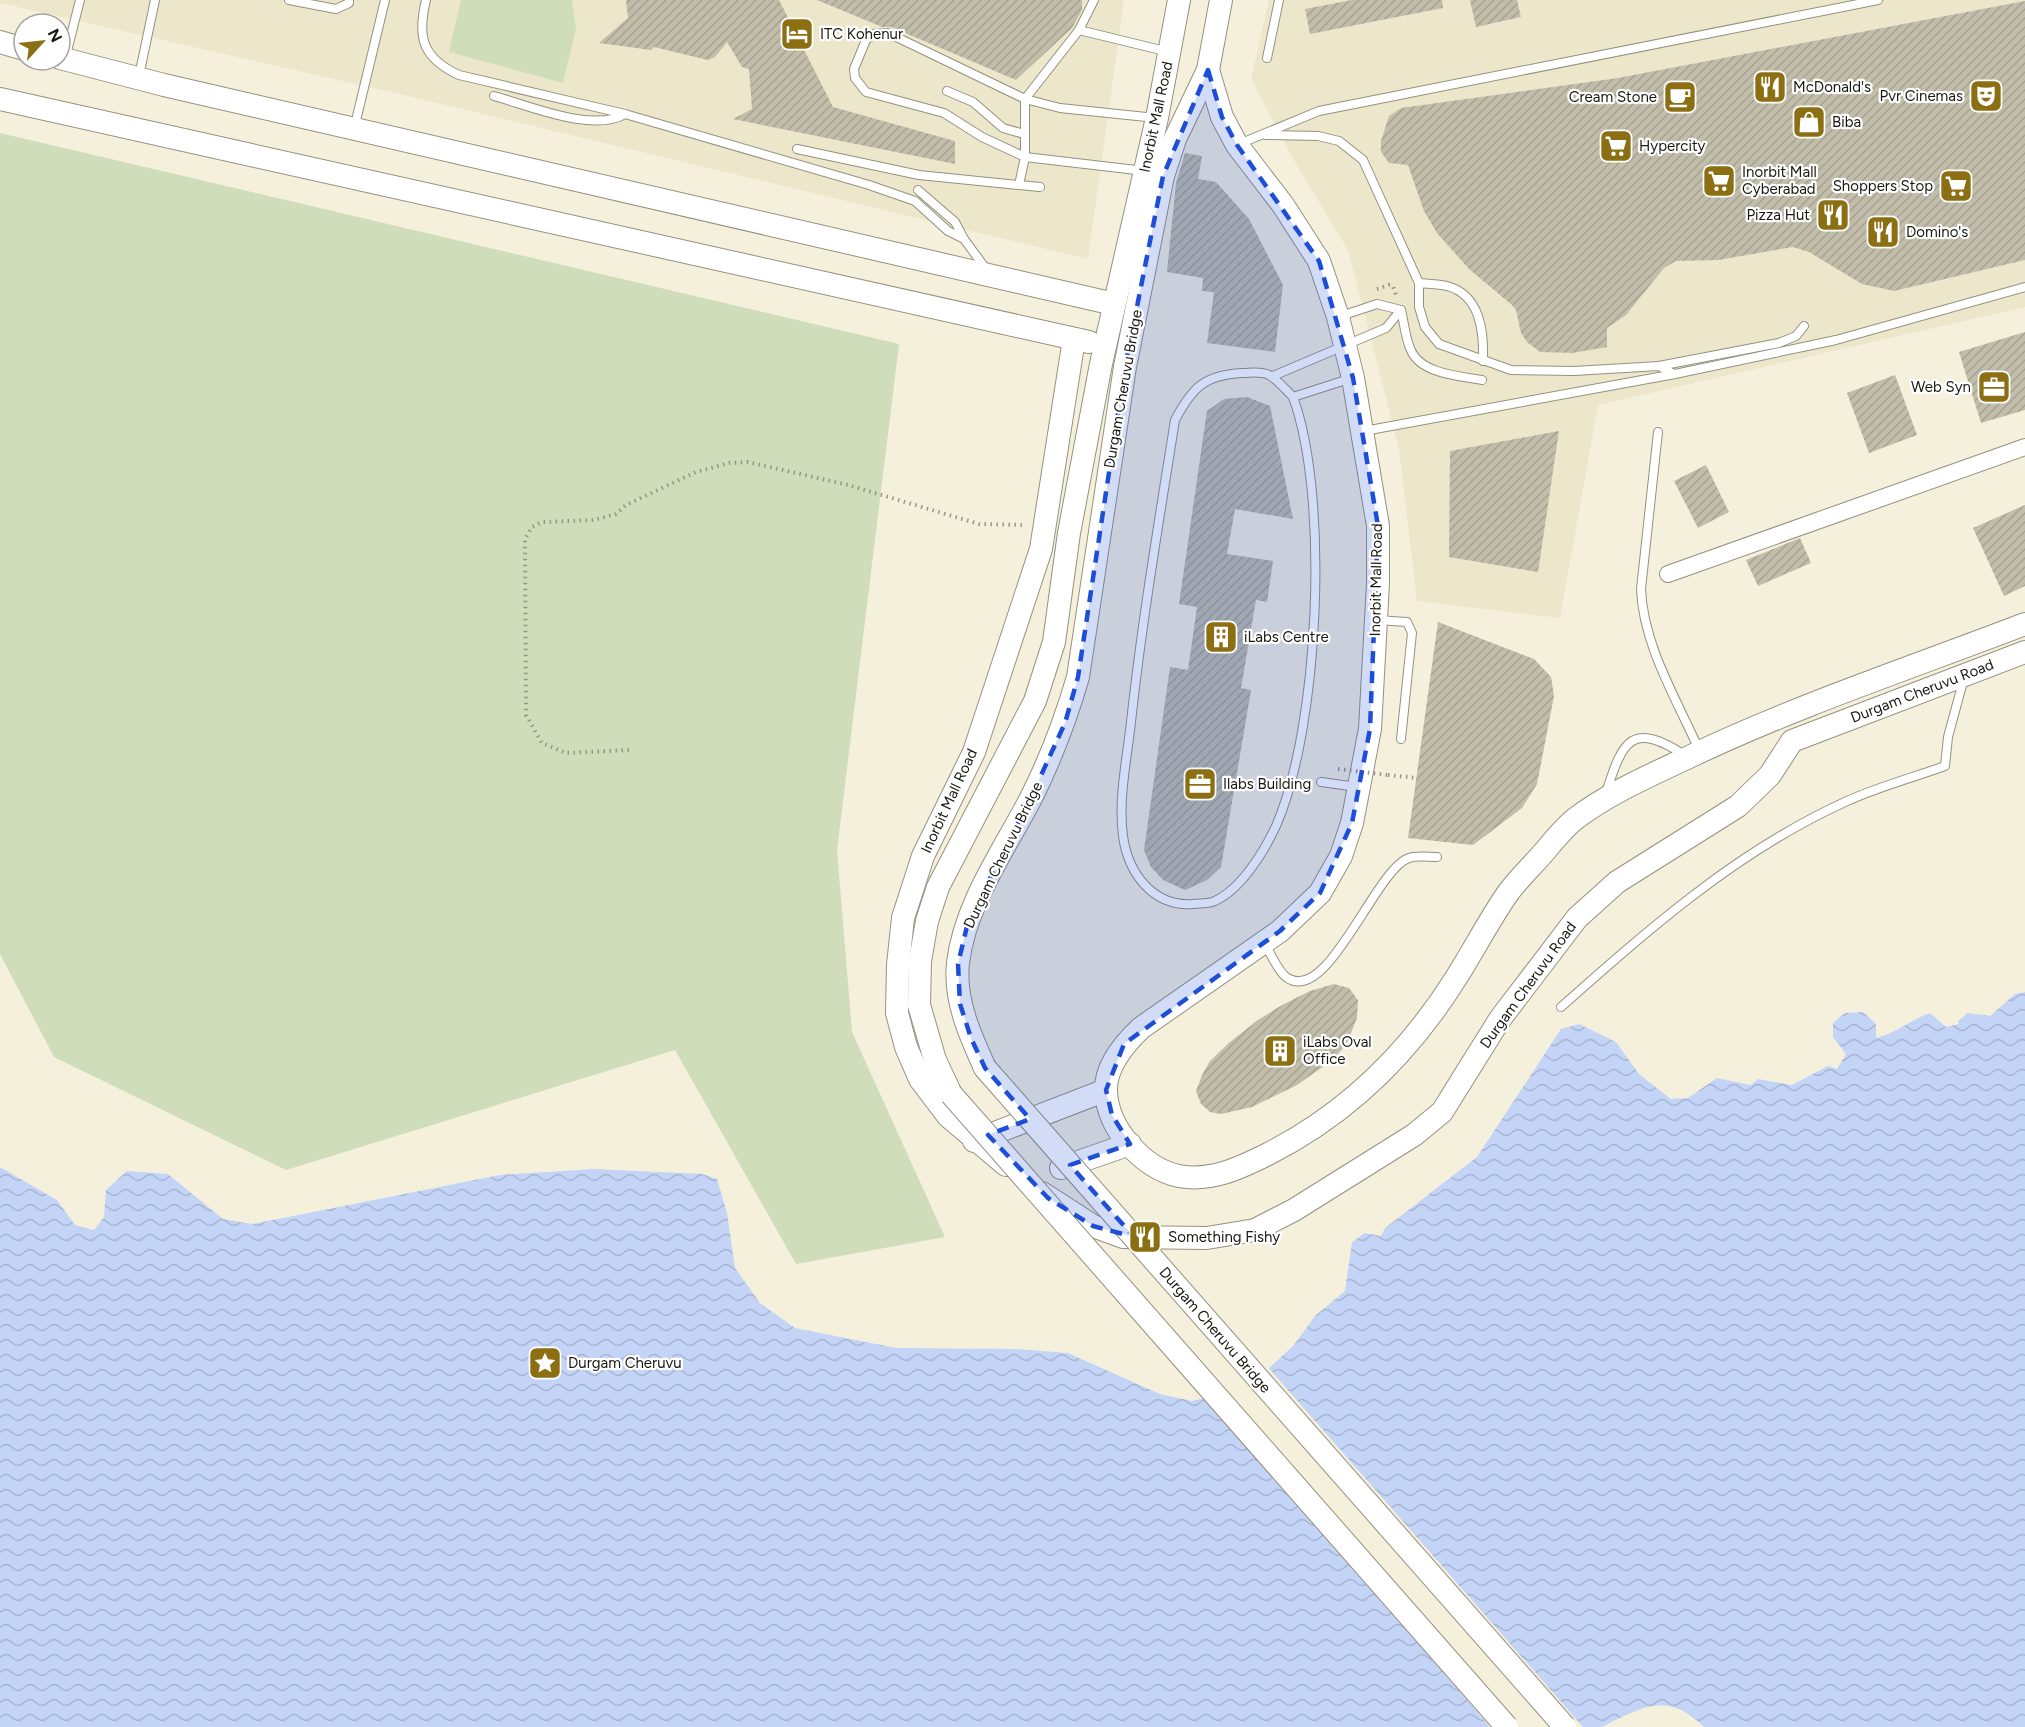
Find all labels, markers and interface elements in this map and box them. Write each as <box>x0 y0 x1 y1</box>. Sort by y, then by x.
north arrow <box>12 12 72 72</box>
hotel icon: ITC Kohenur <box>779 16 815 52</box>
place label: ITC Kohenur <box>820 25 903 43</box>
text: N <box>44 26 66 45</box>
street label: Inorbit Mall Road <box>1135 60 1177 174</box>
restaurant icon: McDonald's <box>1752 69 1788 105</box>
place label: McDonald's <box>1793 78 1871 96</box>
theatre icon: Pvr Cinemas <box>1968 78 2004 114</box>
cafe icon: Cream Stone <box>1662 79 1698 115</box>
place label: Pvr Cinemas <box>1879 87 1963 105</box>
place label: Cream Stone <box>1569 88 1657 106</box>
shop icon: Biba <box>1791 104 1827 140</box>
place label: Biba <box>1832 113 1861 131</box>
supermarket icon: Hypercity <box>1598 128 1634 164</box>
place label: Hypercity <box>1639 137 1706 155</box>
supermarket icon: Inorbit Mall Cyberabad <box>1701 163 1737 199</box>
place label: Inorbit Mall Cyberabad <box>1742 163 1817 198</box>
supermarket icon: Shoppers Stop <box>1938 168 1974 204</box>
place label: Shoppers Stop <box>1833 177 1933 195</box>
restaurant icon: Pizza Hut <box>1815 197 1851 233</box>
place label: Pizza Hut <box>1746 206 1810 224</box>
restaurant icon: Domino's <box>1865 214 1901 250</box>
place label: Domino's <box>1906 223 1968 241</box>
street label: Durgam Cheruvu Bridge <box>1100 308 1146 470</box>
office icon: Web Syn <box>1976 369 2012 405</box>
place label: Web Syn <box>1911 378 1971 396</box>
street label: Inorbit Mall Road <box>1366 523 1386 637</box>
building icon: iLabs Centre <box>1203 619 1239 655</box>
place label: iLabs Centre <box>1244 628 1329 646</box>
street label: Durgam Cheruvu Road <box>1848 655 1996 727</box>
street label: Inorbit Mall Road <box>917 746 981 856</box>
office icon: Ilabs Building <box>1182 766 1218 802</box>
place label: Ilabs Building <box>1223 775 1311 793</box>
street label: Durgam Cheruvu Bridge <box>960 779 1046 931</box>
street label: Durgam Cheruvu Road <box>1476 918 1580 1052</box>
building icon: iLabs Oval Office <box>1262 1033 1298 1069</box>
place label: iLabs Oval Office <box>1303 1033 1372 1068</box>
restaurant icon: Something Fishy <box>1127 1219 1163 1255</box>
place label: Something Fishy <box>1168 1228 1280 1246</box>
street label: Durgam Cheruvu Bridge <box>1155 1263 1275 1397</box>
place icon: Durgam Cheruvu <box>527 1345 563 1381</box>
place label: Durgam Cheruvu <box>568 1354 682 1372</box>

